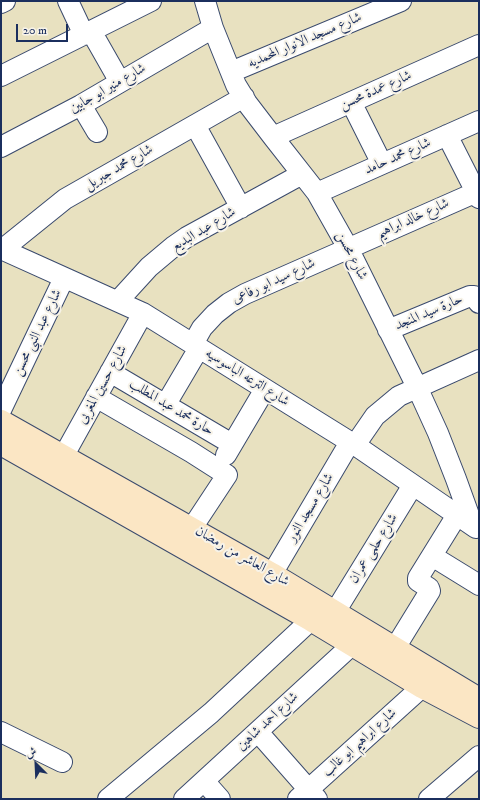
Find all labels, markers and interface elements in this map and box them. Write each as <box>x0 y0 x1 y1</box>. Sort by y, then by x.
street label: شارع مسجد الانوار المحمديه <box>246 9 364 73</box>
scale bar <box>18 16 70 42</box>
text: 20 m <box>23 23 47 38</box>
street label: شارع منير ابو جابين <box>67 60 149 118</box>
street label: شارع عمدة محسن <box>337 68 415 114</box>
street label: شارع محمد حامد <box>362 135 434 179</box>
street label: شارع محمد جبريل <box>82 142 156 194</box>
street label: شارع خالد ابراهيم <box>374 196 452 242</box>
street label: شارع عبد البديع <box>169 204 239 256</box>
street label: شارع محسن <box>332 229 370 283</box>
street label: شارع سيد ابو رفاعى <box>230 255 318 309</box>
street label: شارع عبد النبى محسن <box>10 287 66 379</box>
street label: حارة سيد المنجد <box>393 291 465 335</box>
street label: شارع حسين المغربى <box>74 343 132 427</box>
street label: شارع الترعه الباسوسيه <box>202 345 292 411</box>
street label: حارة محمد عبد المطلب <box>126 376 216 440</box>
street label: شارع مسجد النور <box>284 471 338 545</box>
street label: شارع حلمى عمران <box>346 511 402 587</box>
street label: شارع العاشر من رمضان <box>192 523 292 591</box>
street label: شارع احمد شاهين <box>234 689 302 755</box>
street label: شارع ابراهيم ابو غالب <box>319 705 401 781</box>
north arrow <box>16 744 56 784</box>
text: ش <box>23 744 39 762</box>

